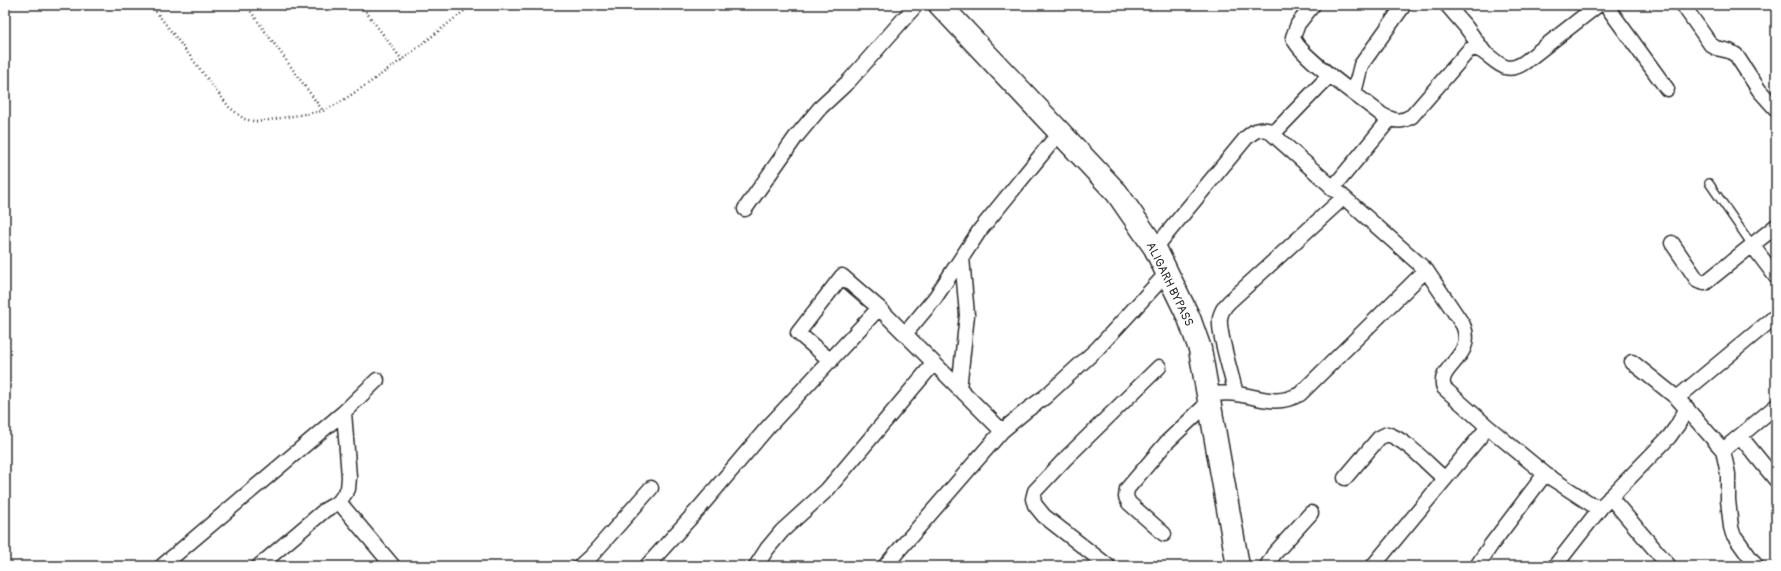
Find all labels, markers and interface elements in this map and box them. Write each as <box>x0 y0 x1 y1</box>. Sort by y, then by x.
street label: ALIGARH BYPASS <box>1143 240 1196 329</box>

